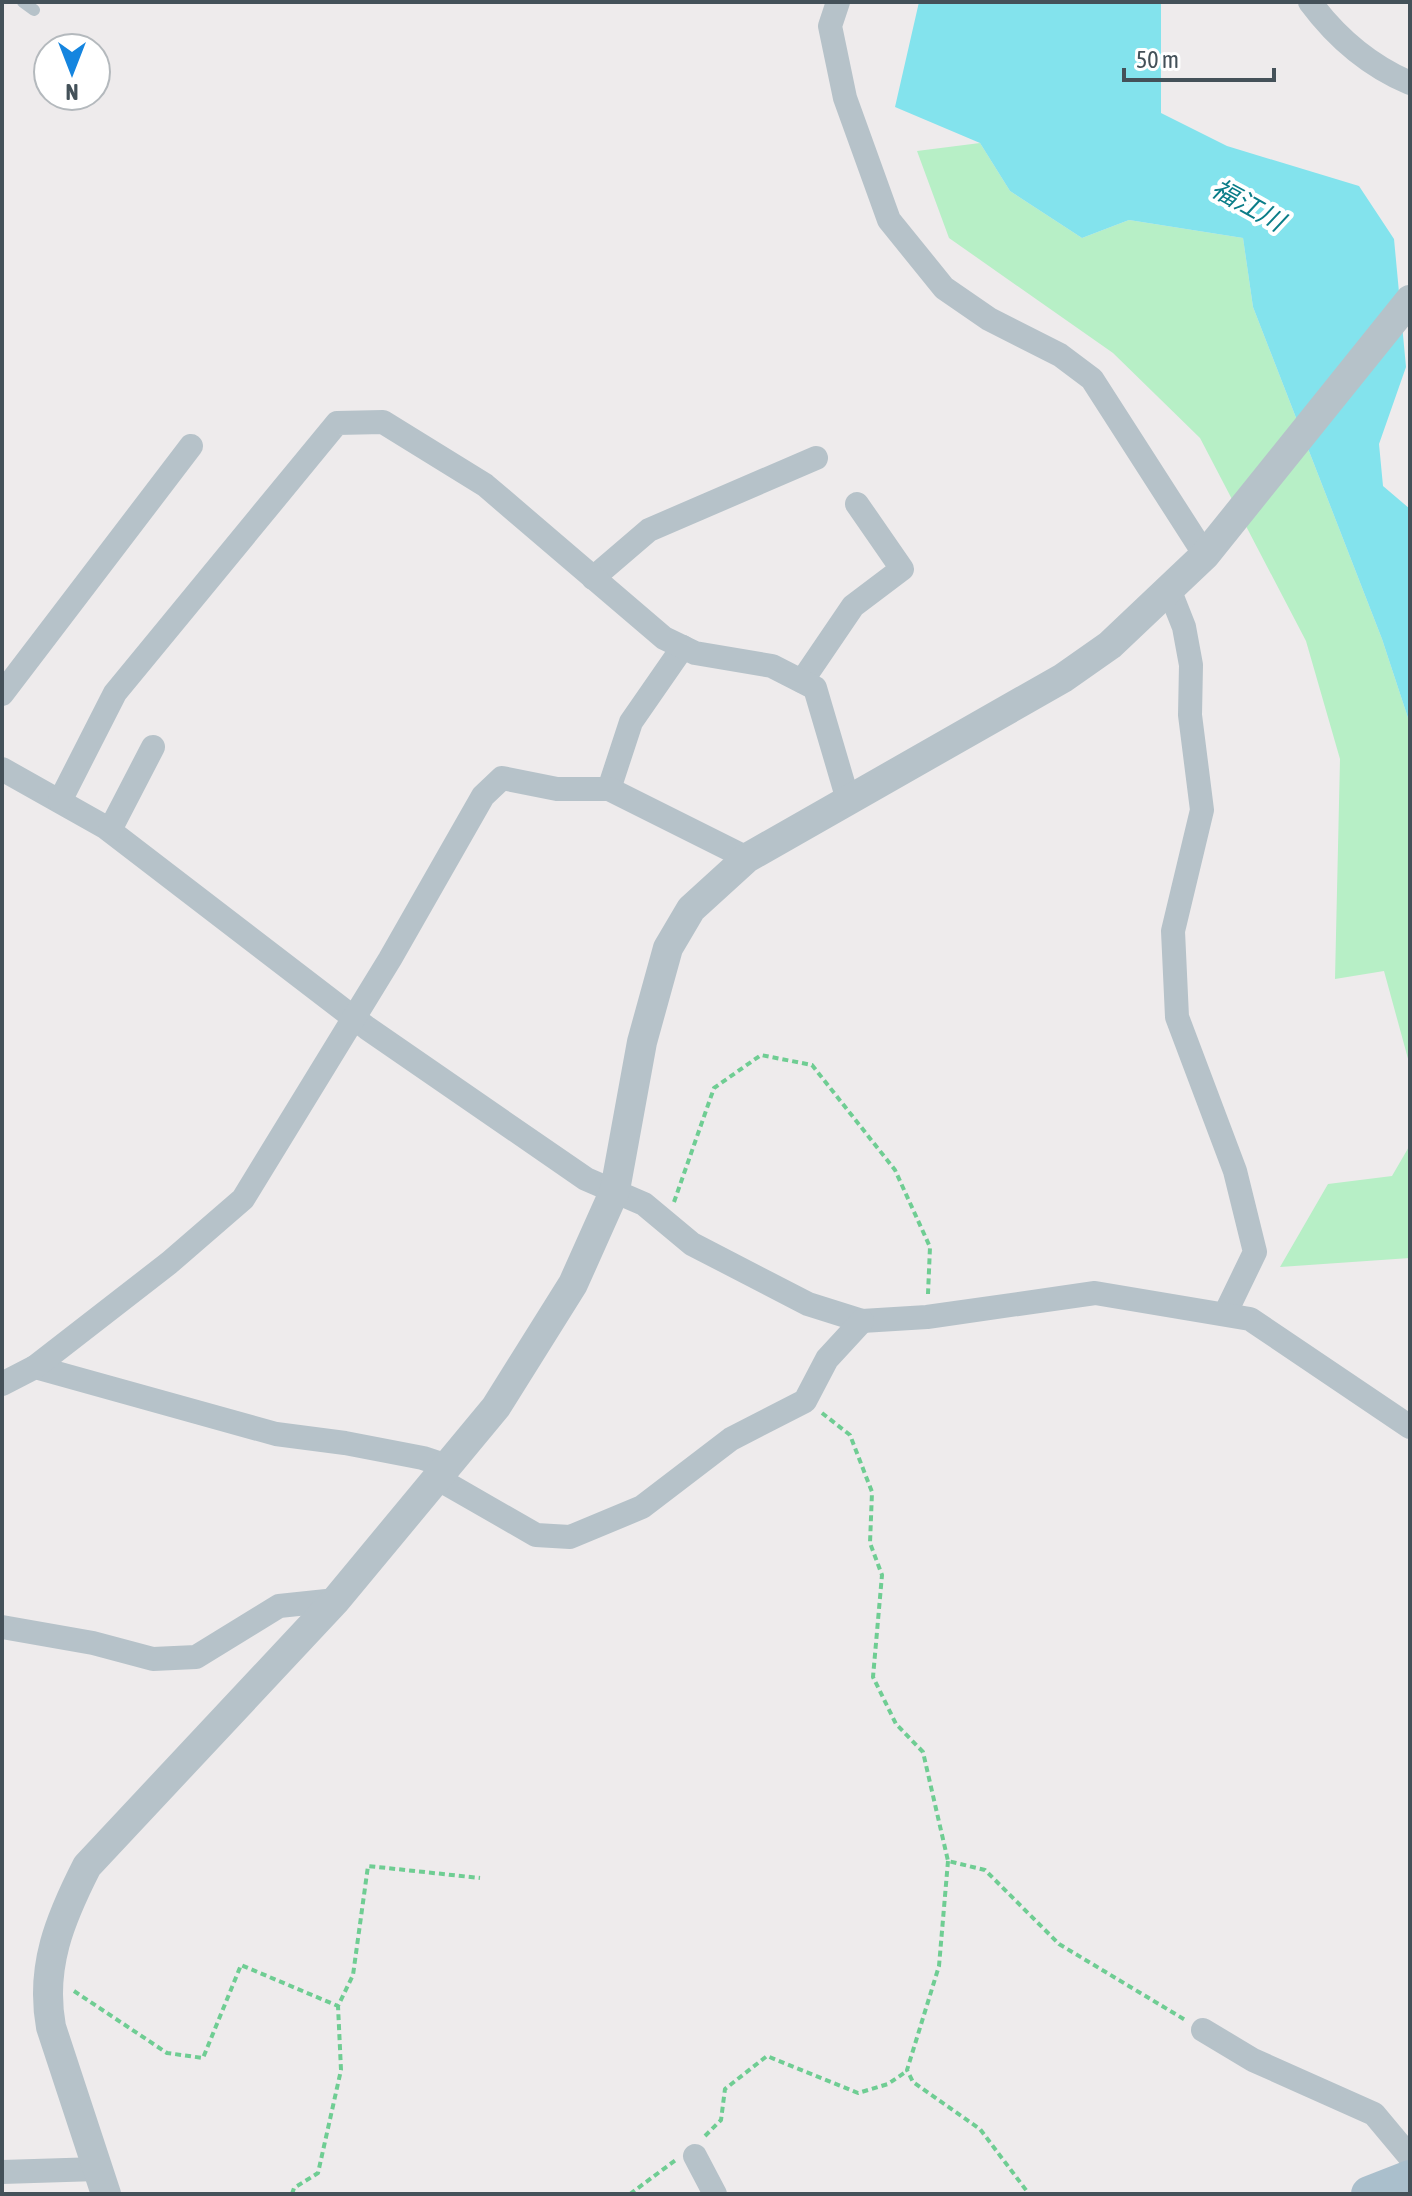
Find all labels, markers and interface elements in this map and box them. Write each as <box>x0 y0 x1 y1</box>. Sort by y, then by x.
north arrow <box>32 32 112 112</box>
scale bar <box>1124 32 1274 82</box>
text: 50 m <box>1136 46 1179 73</box>
text: N <box>66 79 78 105</box>
water label: 福江川 <box>1207 173 1292 238</box>

